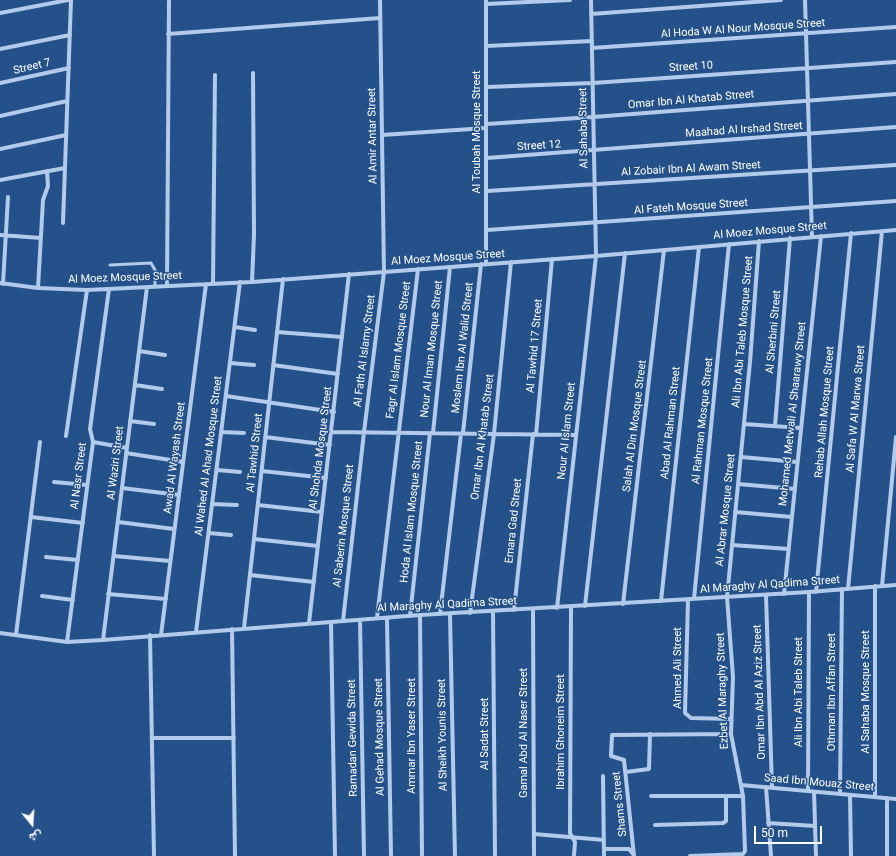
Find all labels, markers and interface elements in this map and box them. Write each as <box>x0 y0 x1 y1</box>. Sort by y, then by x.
street label: Al Hoda W Al Nour Mosque Street <box>660 17 826 41</box>
street label: Street 7 <box>12 56 52 78</box>
street label: Street 10 <box>669 59 713 75</box>
street label: Al Toubah Mosque Street <box>470 70 484 194</box>
street label: Al Amir Antar Street <box>366 87 380 185</box>
street label: Al Sahaba Street <box>577 87 591 169</box>
street label: Omar Ibn Al Khatab Street <box>627 88 755 112</box>
street label: Maahad Al Irshad Street <box>685 119 803 141</box>
street label: Street 12 <box>517 138 561 154</box>
street label: Al Zobair Ibn Al Awam Street <box>621 159 761 179</box>
street label: Al Fateh Mosque Street <box>634 196 748 218</box>
street label: Al Moez Mosque Street <box>713 219 827 243</box>
street label: Al Moez Mosque Street <box>391 247 505 269</box>
street label: Ali Ibn Abi Taleb Mosque Street <box>730 255 756 409</box>
street label: Al Moez Mosque Street <box>68 269 182 287</box>
street label: Nour Al Iman Mosque Street <box>418 280 446 418</box>
street label: Fagr Al Islam Mosque Street <box>384 281 414 419</box>
street label: Moslem Ibn Al Walid Street <box>450 282 476 414</box>
street label: Al Sherbini Street <box>764 290 784 374</box>
street label: Al Fath Al Islamy Street <box>352 294 378 408</box>
street label: Al Tawhid 17 Street <box>524 298 546 394</box>
street label: Mohamed Metwali Al Shaarawy Street <box>777 321 809 507</box>
street label: Al Safa W Al Marwa Street <box>844 345 868 473</box>
street label: Rehab Allah Mosque Street <box>813 346 837 478</box>
street label: Al Rahman Mosque Street <box>690 357 716 485</box>
street label: Salah Al Din Mosque Street <box>620 359 650 493</box>
street label: Abad Al Rahman Street <box>659 366 683 480</box>
street label: Omar Ibn Al Khatab Street <box>469 373 497 501</box>
street label: Al Wahed Al Ahad Mosque Street <box>193 375 225 537</box>
street label: Nour Al Islam Street <box>555 382 579 480</box>
street label: Al Shohda Mosque Street <box>307 386 335 510</box>
street label: Awad Al Wayash Street <box>162 401 188 515</box>
street label: Al Tawhid Street <box>244 413 266 493</box>
street label: Al Waziri Street <box>105 425 127 501</box>
street label: Hoda Al Islam Mosque Street <box>398 440 426 584</box>
street label: Al Nasr Street <box>68 442 90 510</box>
street label: Al Abrar Mosque Street <box>714 453 738 567</box>
street label: Al Saberin Mosque Street <box>331 464 357 588</box>
street label: Emara Gad Street <box>503 478 525 564</box>
street label: Al Maraghy Al Qadima Street <box>700 574 840 596</box>
street label: Al Maraghy Al Qadima Street <box>377 595 517 615</box>
street label: Omar Ibn Abd Al Aziz Street <box>751 624 769 760</box>
street label: Ahmed Ali Street <box>671 627 685 709</box>
street label: Al Sahaba Mosque Street <box>859 630 873 754</box>
street label: Ezbet Al Maraghy Street <box>714 632 732 750</box>
street label: Othman Ibn Affan Street <box>825 633 839 751</box>
street label: Ali Ibn Abi Taleb Street <box>792 637 806 747</box>
street label: Gamal Abd Al Naser Street <box>517 668 531 798</box>
street label: Ibrahim Ghoneim Street <box>554 674 568 790</box>
street label: Al Gehad Mosque Street <box>372 678 388 796</box>
street label: Ammar Ibn Yaser Street <box>405 678 419 794</box>
street label: Al Sheikh Younis Street <box>435 678 451 792</box>
street label: Ramadan Gewida Street <box>345 679 361 797</box>
street label: Al Sadat Street <box>478 698 492 770</box>
street label: Shams Street <box>610 771 630 837</box>
street label: Saad Ibn Mouaz Street <box>763 772 875 794</box>
north arrow <box>12 804 52 844</box>
scale bar <box>756 818 824 844</box>
text: 50 m <box>761 826 788 840</box>
text: ش <box>28 828 44 844</box>

